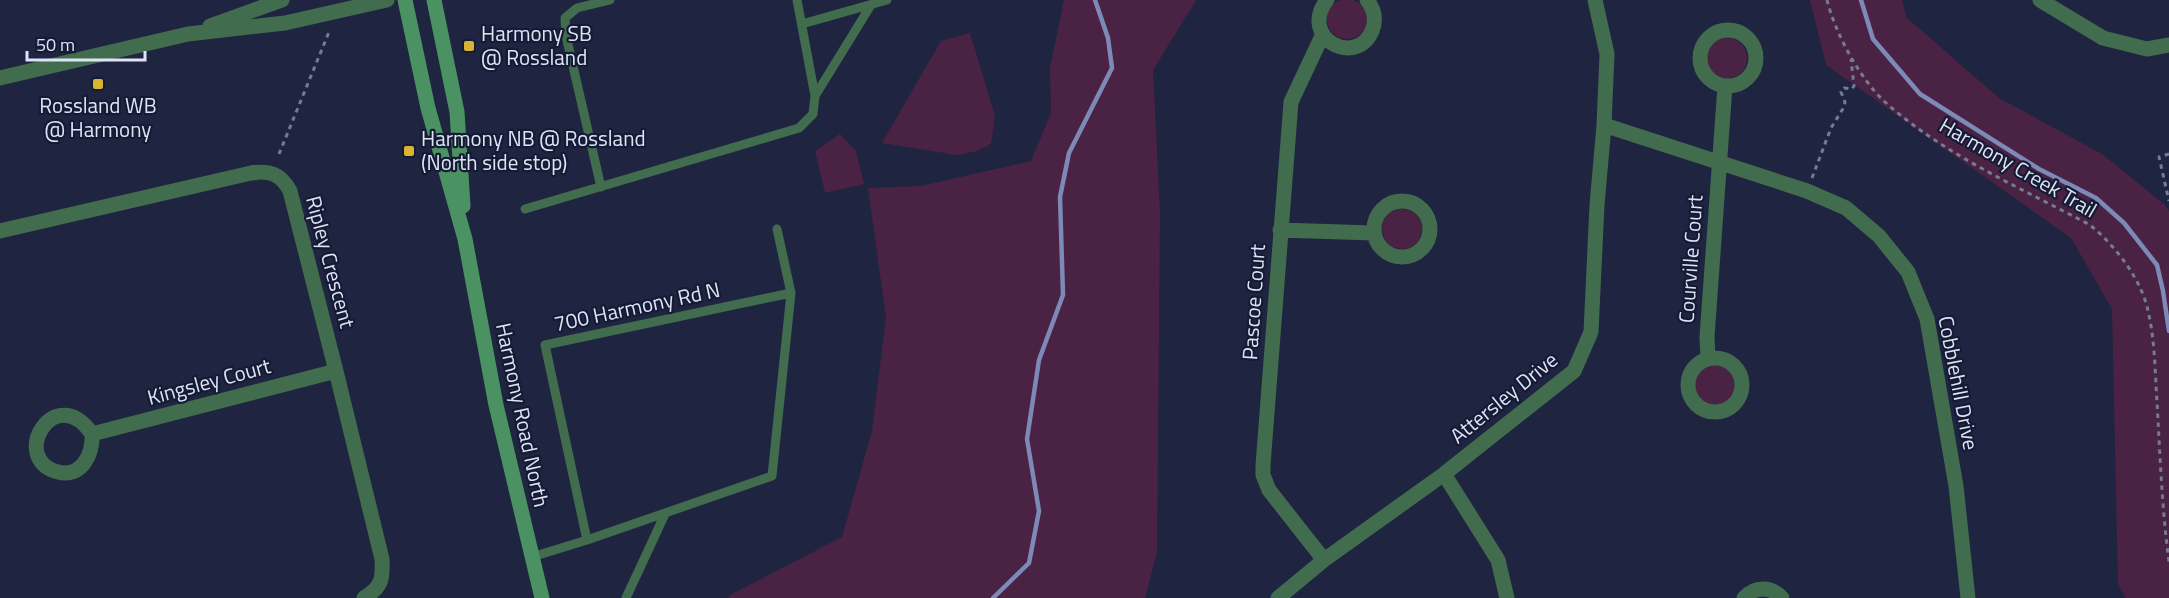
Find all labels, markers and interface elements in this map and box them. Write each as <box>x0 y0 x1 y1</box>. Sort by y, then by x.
place label: Harmony SB @ Rossland <box>481 17 592 73</box>
scale bar <box>27 24 146 62</box>
text: 50 m <box>36 31 75 58</box>
marker: Harmony SB @ Rossland <box>462 39 476 53</box>
marker: Rossland WB @ Harmony <box>91 77 105 91</box>
place label: Rossland WB @ Harmony <box>39 89 157 145</box>
street label: Harmony Creek Trail <box>1934 109 2103 225</box>
place label: Harmony NB @ Rossland (North side stop) <box>421 122 646 178</box>
marker: Harmony NB @ Rossland (North side stop) <box>402 144 416 158</box>
street label: Ripley Crescent <box>298 192 364 332</box>
street label: Courville Court <box>1670 193 1710 324</box>
street label: Pascoe Court <box>1233 242 1273 361</box>
street label: 700 Harmony Rd N <box>551 273 723 339</box>
street label: Cobblehill Drive <box>1930 313 1988 453</box>
street label: Harmony Road North <box>488 320 558 510</box>
street label: Attersley Drive <box>1443 344 1564 451</box>
street label: Kingsley Court <box>143 349 275 413</box>

